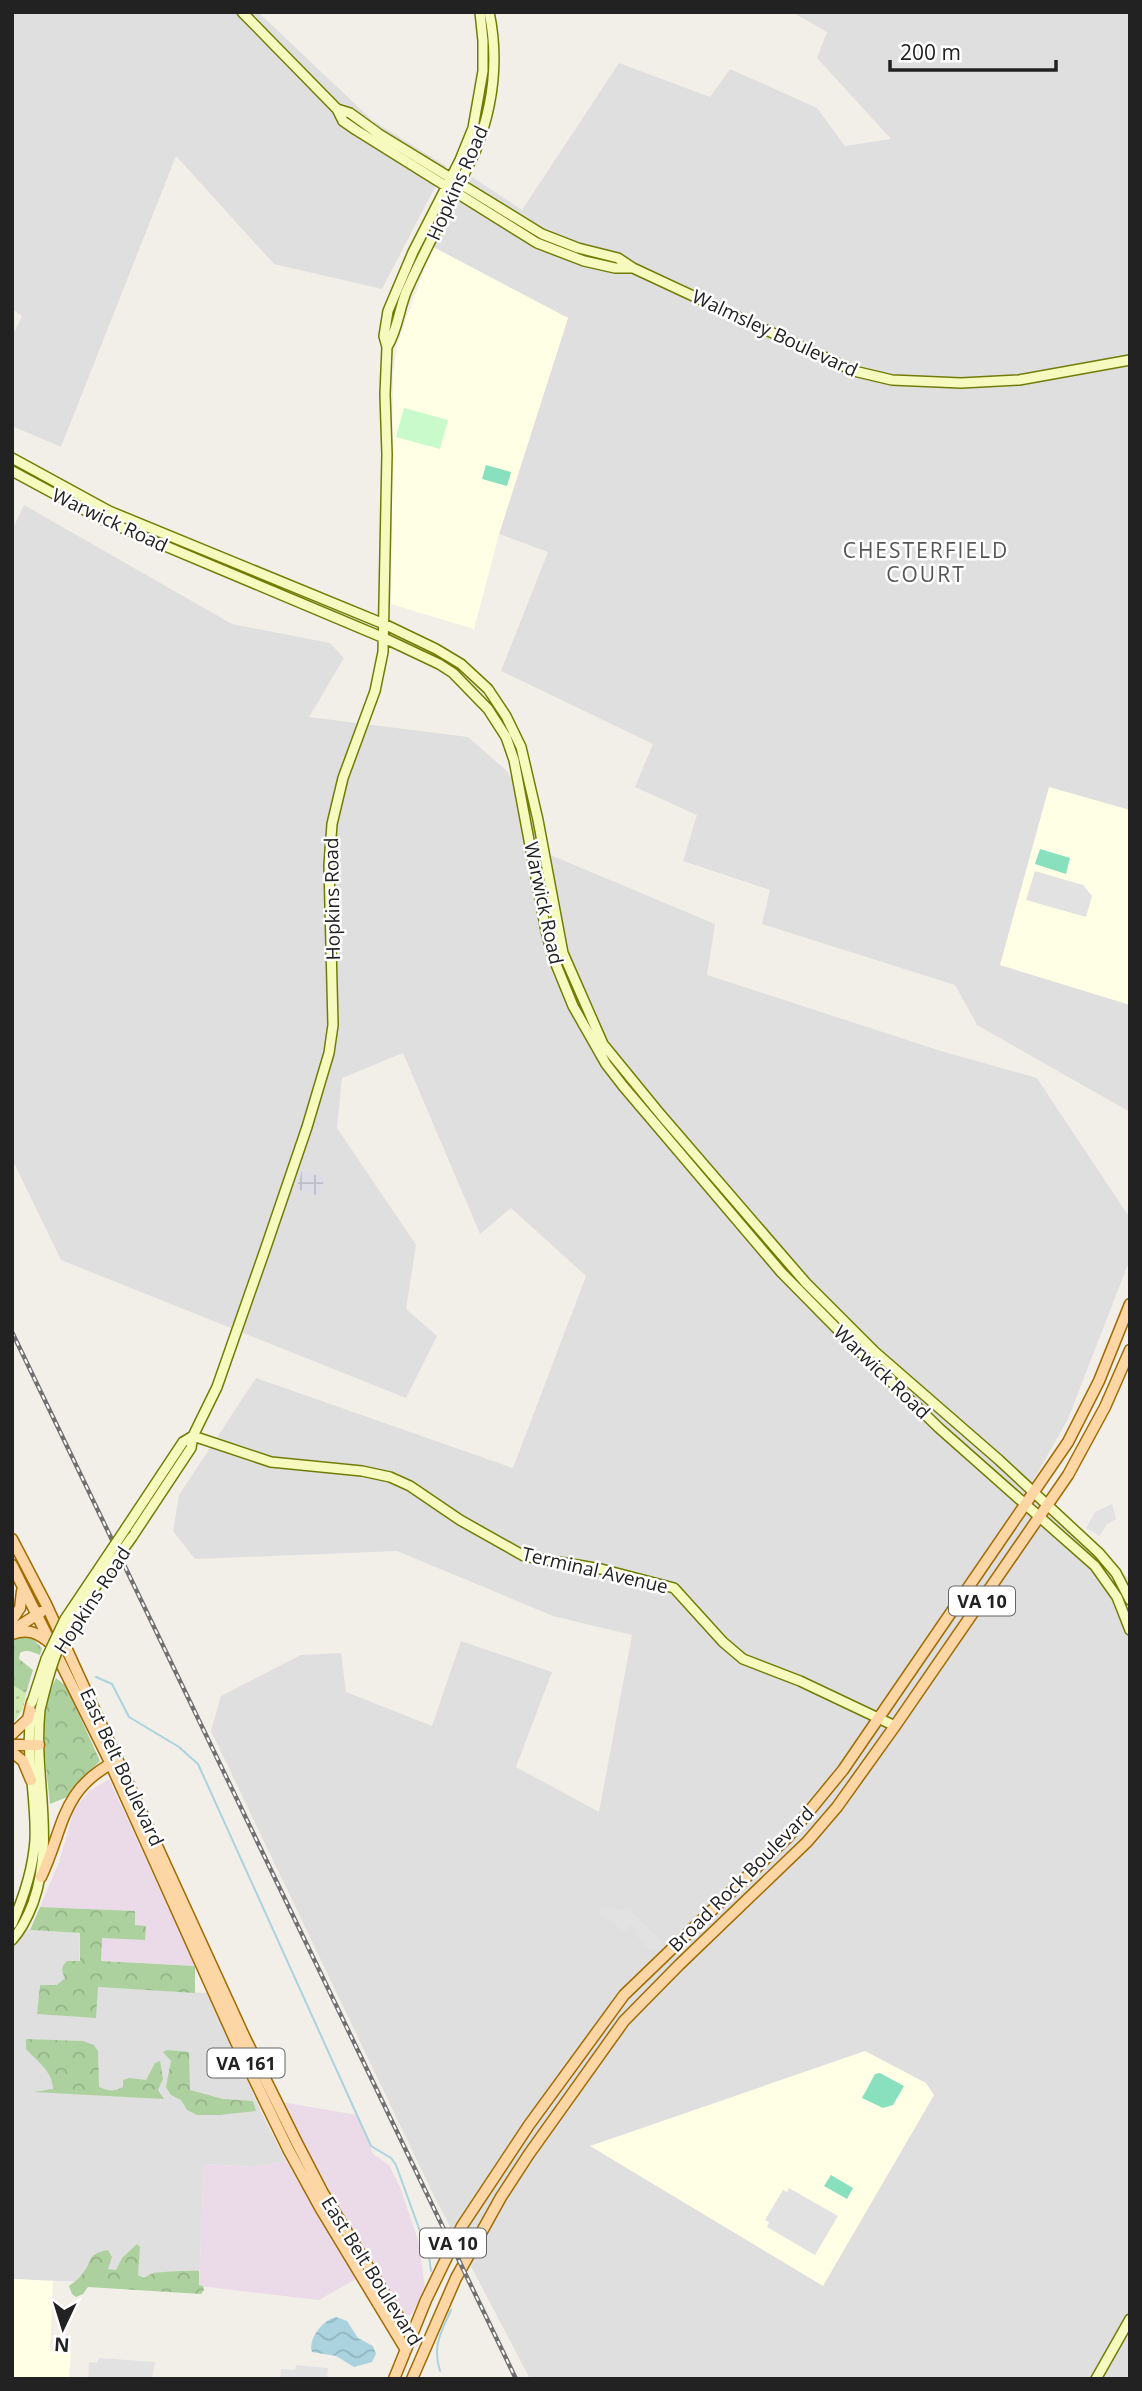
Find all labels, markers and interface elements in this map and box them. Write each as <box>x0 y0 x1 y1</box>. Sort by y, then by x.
scale bar <box>890 28 1056 72</box>
text: 200 m <box>900 38 961 66</box>
street label: Hopkins Road <box>420 122 494 244</box>
street label: Walmsley Boulevard <box>688 283 862 383</box>
street label: Warwick Road <box>48 482 172 558</box>
district label: CHESTERFIELD COURT <box>843 536 1009 588</box>
street label: Hopkins Road <box>318 837 346 961</box>
street label: Warwick Road <box>518 839 570 967</box>
street label: Warwick Road <box>828 1319 936 1425</box>
street label: Hopkins Road <box>48 1541 136 1659</box>
street label: Terminal Avenue <box>519 1541 671 1599</box>
road number: VA 10 <box>949 1586 1015 1616</box>
street label: East Belt Boulevard <box>74 1684 170 1850</box>
street label: Broad Rock Boulevard <box>663 1801 819 1957</box>
road number: VA 161 <box>208 2048 284 2078</box>
street label: East Belt Boulevard <box>316 2191 428 2351</box>
road number: VA 10 <box>420 2228 486 2258</box>
north arrow <box>28 2293 98 2363</box>
text: N <box>53 2331 70 2358</box>

